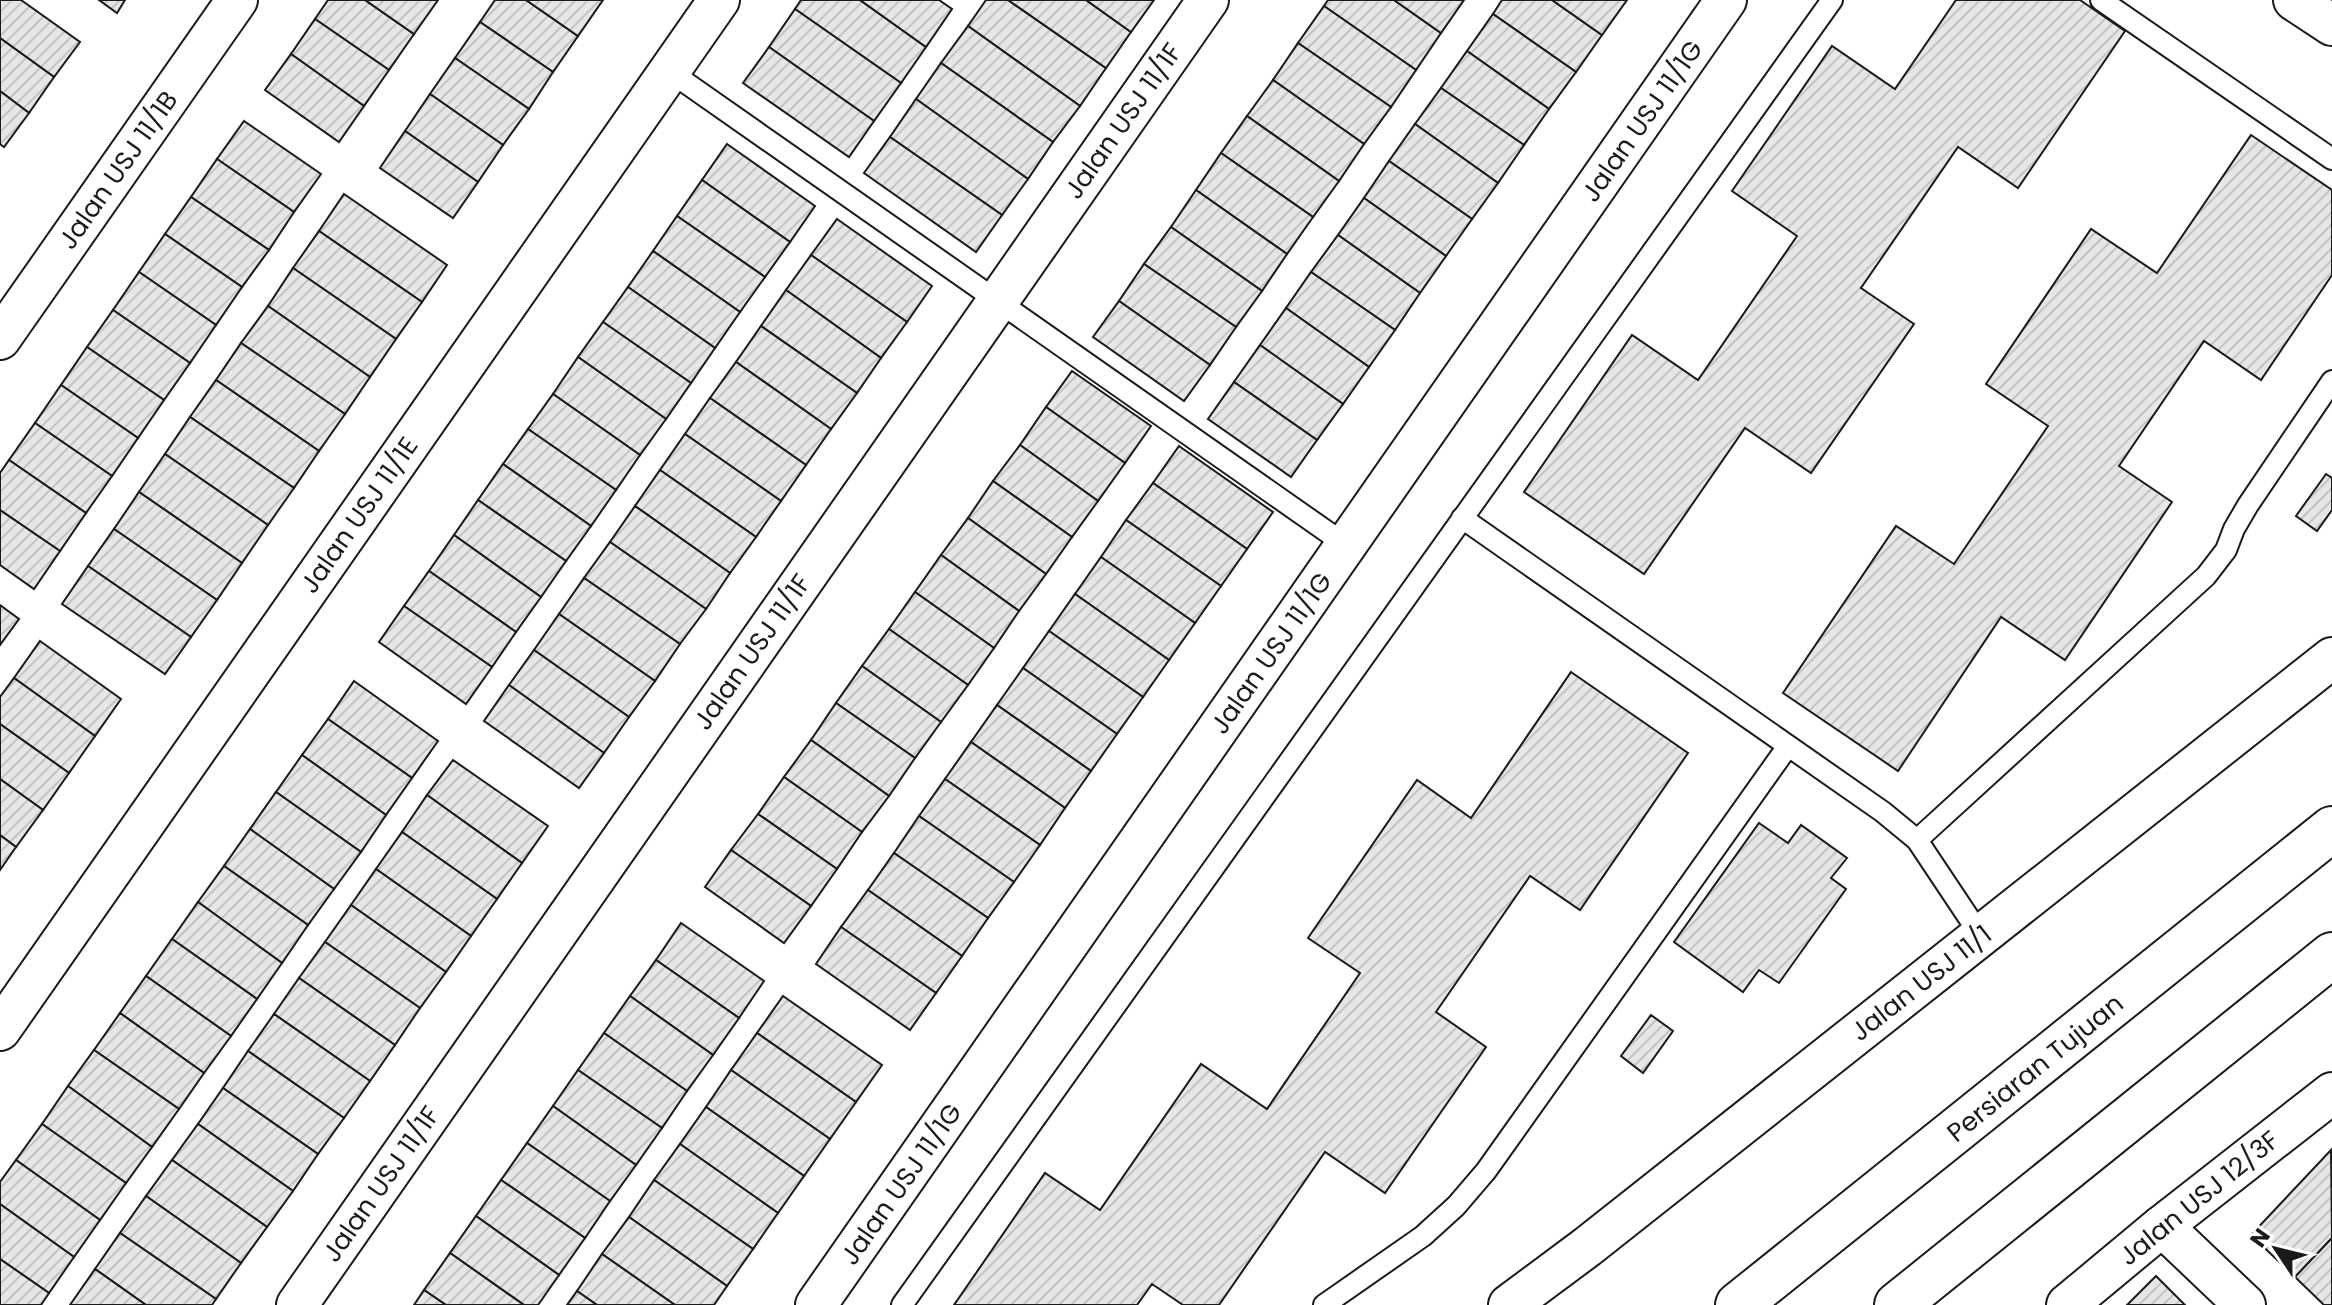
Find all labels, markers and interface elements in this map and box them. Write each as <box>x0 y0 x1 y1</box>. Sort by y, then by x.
street label: Jalan USJ 11/1G <box>1573 33 1711 209</box>
street label: Jalan USJ 11/1F <box>1056 36 1190 206</box>
street label: Jalan USJ 11/1B <box>50 84 186 256</box>
street label: Jalan USJ 11/1E <box>292 430 426 600</box>
street label: Jalan USJ 11/1G <box>1202 565 1340 741</box>
street label: Jalan USJ 11/1F <box>685 567 819 737</box>
street label: Jalan USJ 11/1 <box>1843 917 1999 1049</box>
street label: Persiaran Tujuan <box>1939 986 2131 1150</box>
street label: Jalan USJ 11/1G <box>832 1096 970 1272</box>
street label: Jalan USJ 11/1F <box>314 1099 448 1269</box>
street label: Jalan USJ 12/3F <box>2111 1122 2287 1274</box>
north arrow <box>2236 1209 2316 1289</box>
text: N <box>2243 1222 2277 1253</box>

